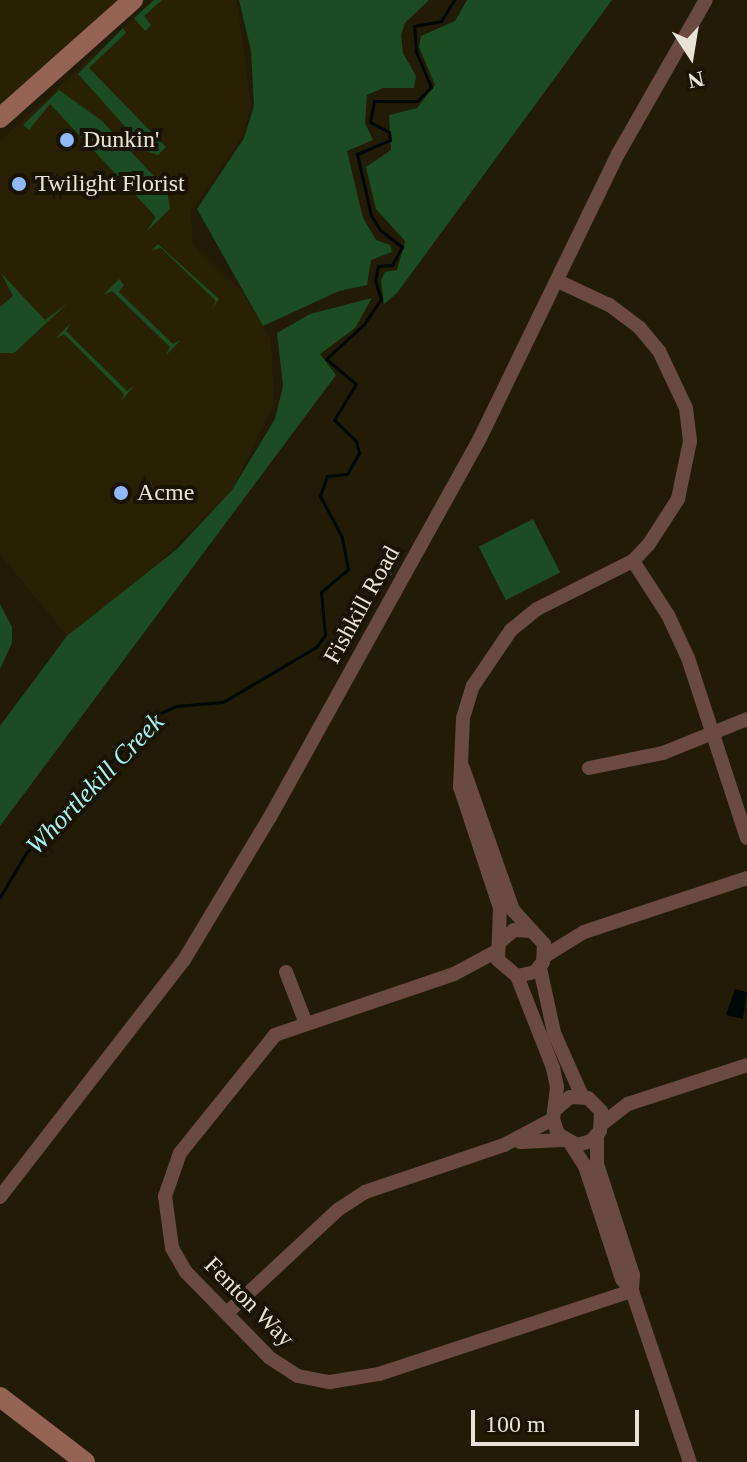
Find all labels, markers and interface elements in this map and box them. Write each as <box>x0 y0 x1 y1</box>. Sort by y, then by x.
north arrow <box>651 16 731 96</box>
text: N <box>686 66 706 94</box>
place label: Dunkin' <box>83 126 159 154</box>
marker: Dunkin' <box>58 131 76 149</box>
place label: Twilight Florist <box>35 170 185 198</box>
marker: Twilight Florist <box>10 175 28 193</box>
place label: Acme <box>137 479 194 507</box>
marker: Acme <box>112 484 130 502</box>
street label: Fishkill Road <box>318 541 406 669</box>
water label: Whortlekill Creek <box>20 707 170 861</box>
street label: Fenton Way <box>198 1251 300 1353</box>
scale bar <box>475 1394 643 1444</box>
text: 100 m <box>485 1411 546 1437</box>

